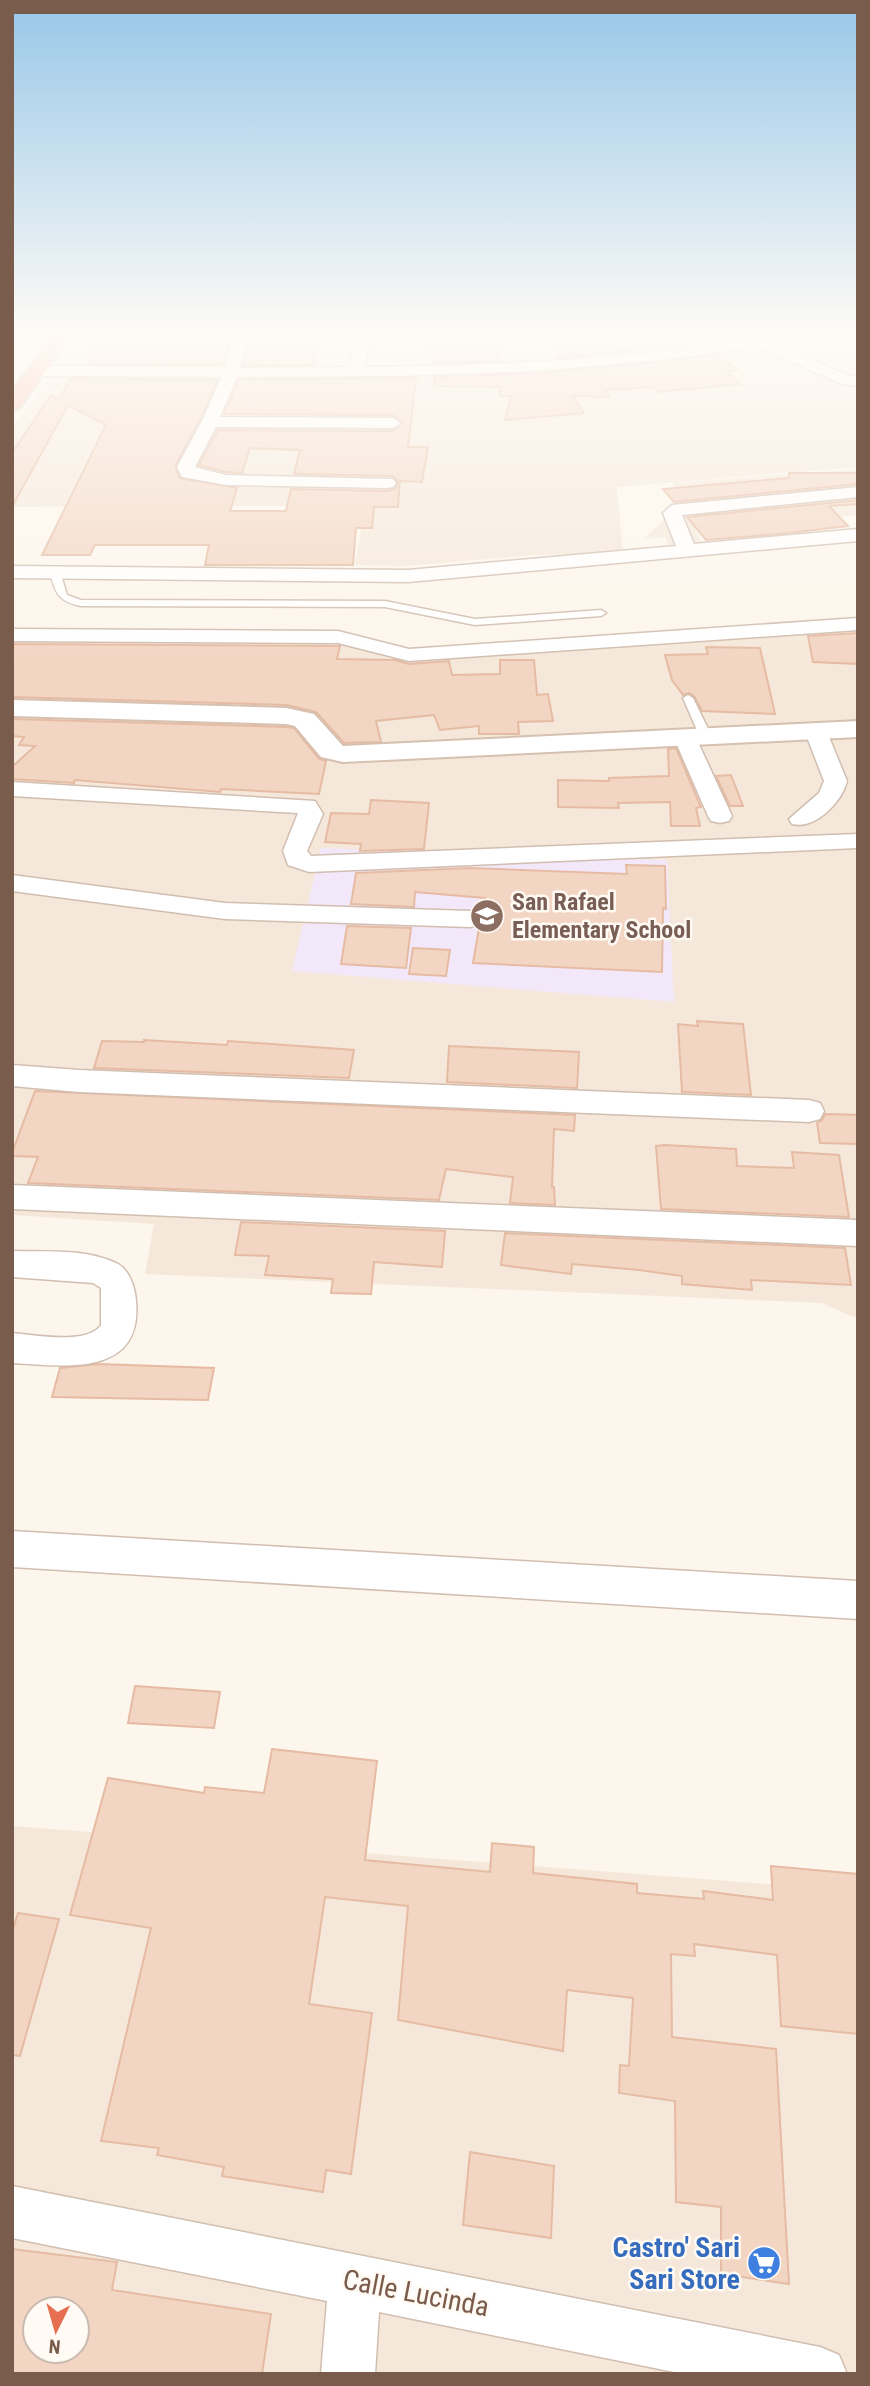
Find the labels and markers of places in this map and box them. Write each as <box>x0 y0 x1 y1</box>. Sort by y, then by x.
place label: San Rafael Elementary School <box>512 888 691 944</box>
school or university icon: San Rafael Elementary School <box>468 897 506 935</box>
place label: Castro' Sari Sari Store <box>612 2231 740 2296</box>
supermarket icon: Castro' Sari Sari Store <box>745 2244 783 2282</box>

